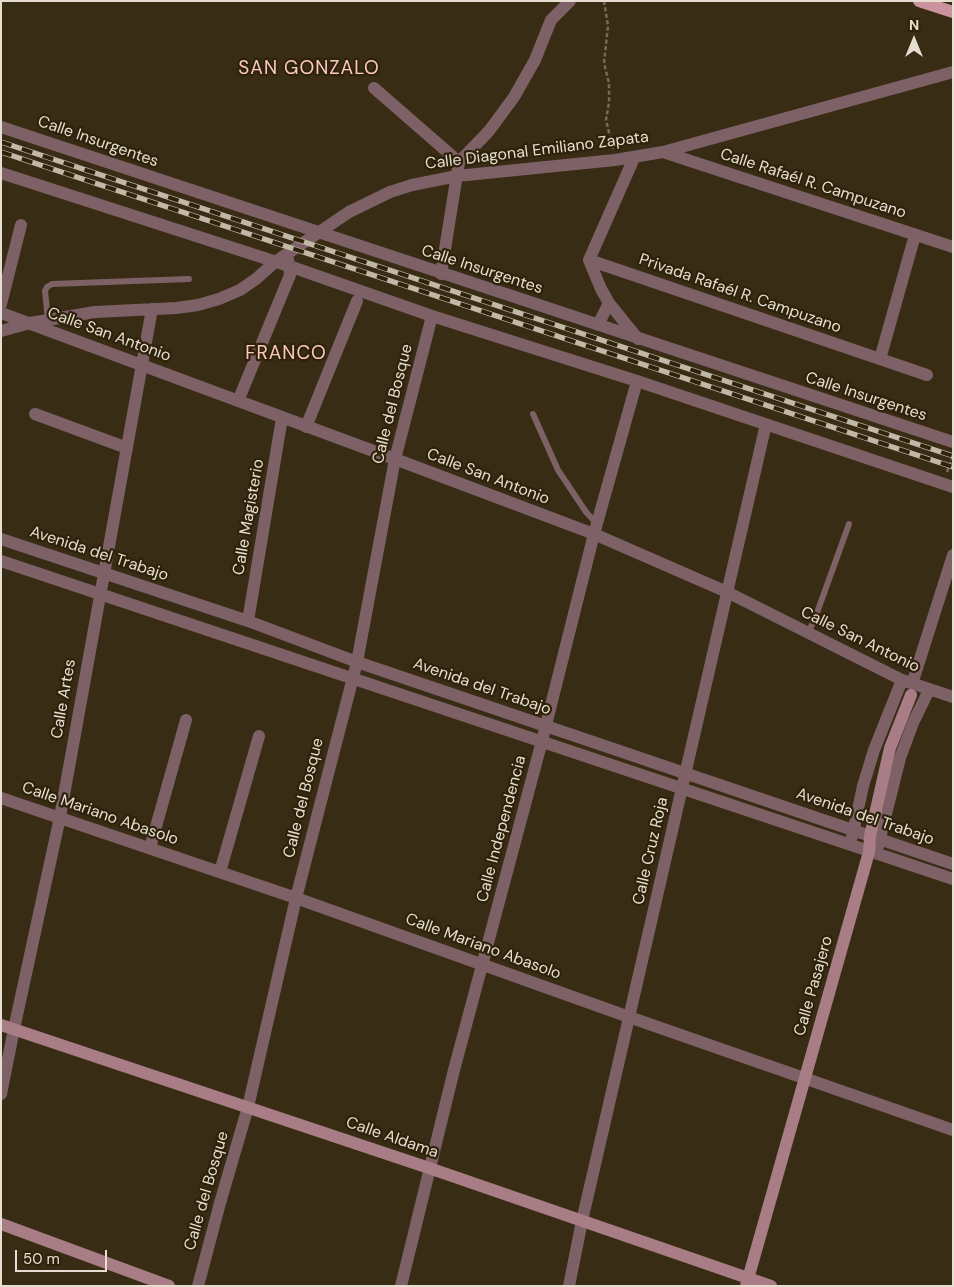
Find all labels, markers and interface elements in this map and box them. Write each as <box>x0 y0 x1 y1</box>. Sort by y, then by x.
north arrow <box>889 15 939 65</box>
text: N <box>909 16 919 34</box>
district label: SAN GONZALO <box>237 58 381 80</box>
street label: Calle Insurgentes <box>35 112 161 172</box>
street label: Calle Diagonal Emiliano Zapata <box>424 128 650 174</box>
street label: Calle Rafaél R. Campuzano <box>717 145 909 223</box>
street label: Calle Insurgentes <box>419 241 545 299</box>
street label: Privada Rafaél R. Campuzano <box>636 250 844 338</box>
street label: Calle San Antonio <box>45 304 173 366</box>
street label: Calle del Bosque <box>369 342 417 466</box>
district label: FRANCO <box>244 343 328 365</box>
street label: Calle Insurgentes <box>803 368 929 426</box>
street label: Calle San Antonio <box>424 445 552 509</box>
street label: Calle Magisterio <box>229 457 269 577</box>
street label: Avenida del Trabajo <box>27 523 171 585</box>
street label: Calle San Antonio <box>797 603 923 677</box>
street label: Avenida del Trabajo <box>410 654 554 720</box>
street label: Calle Artes <box>48 658 80 740</box>
street label: Calle del Bosque <box>280 736 328 860</box>
street label: Calle Independencia <box>473 754 531 904</box>
street label: Calle Mariano Abasolo <box>19 778 181 850</box>
street label: Avenida del Trabajo <box>793 784 937 850</box>
street label: Calle Cruz Roja <box>629 795 673 907</box>
street label: Calle Mariano Abasolo <box>403 910 563 984</box>
street label: Calle Pasajero <box>791 934 837 1038</box>
street label: Calle Aldama <box>343 1113 441 1163</box>
street label: Calle del Bosque <box>181 1129 233 1253</box>
scale bar <box>18 1240 110 1272</box>
text: 50 m <box>23 1249 60 1269</box>

